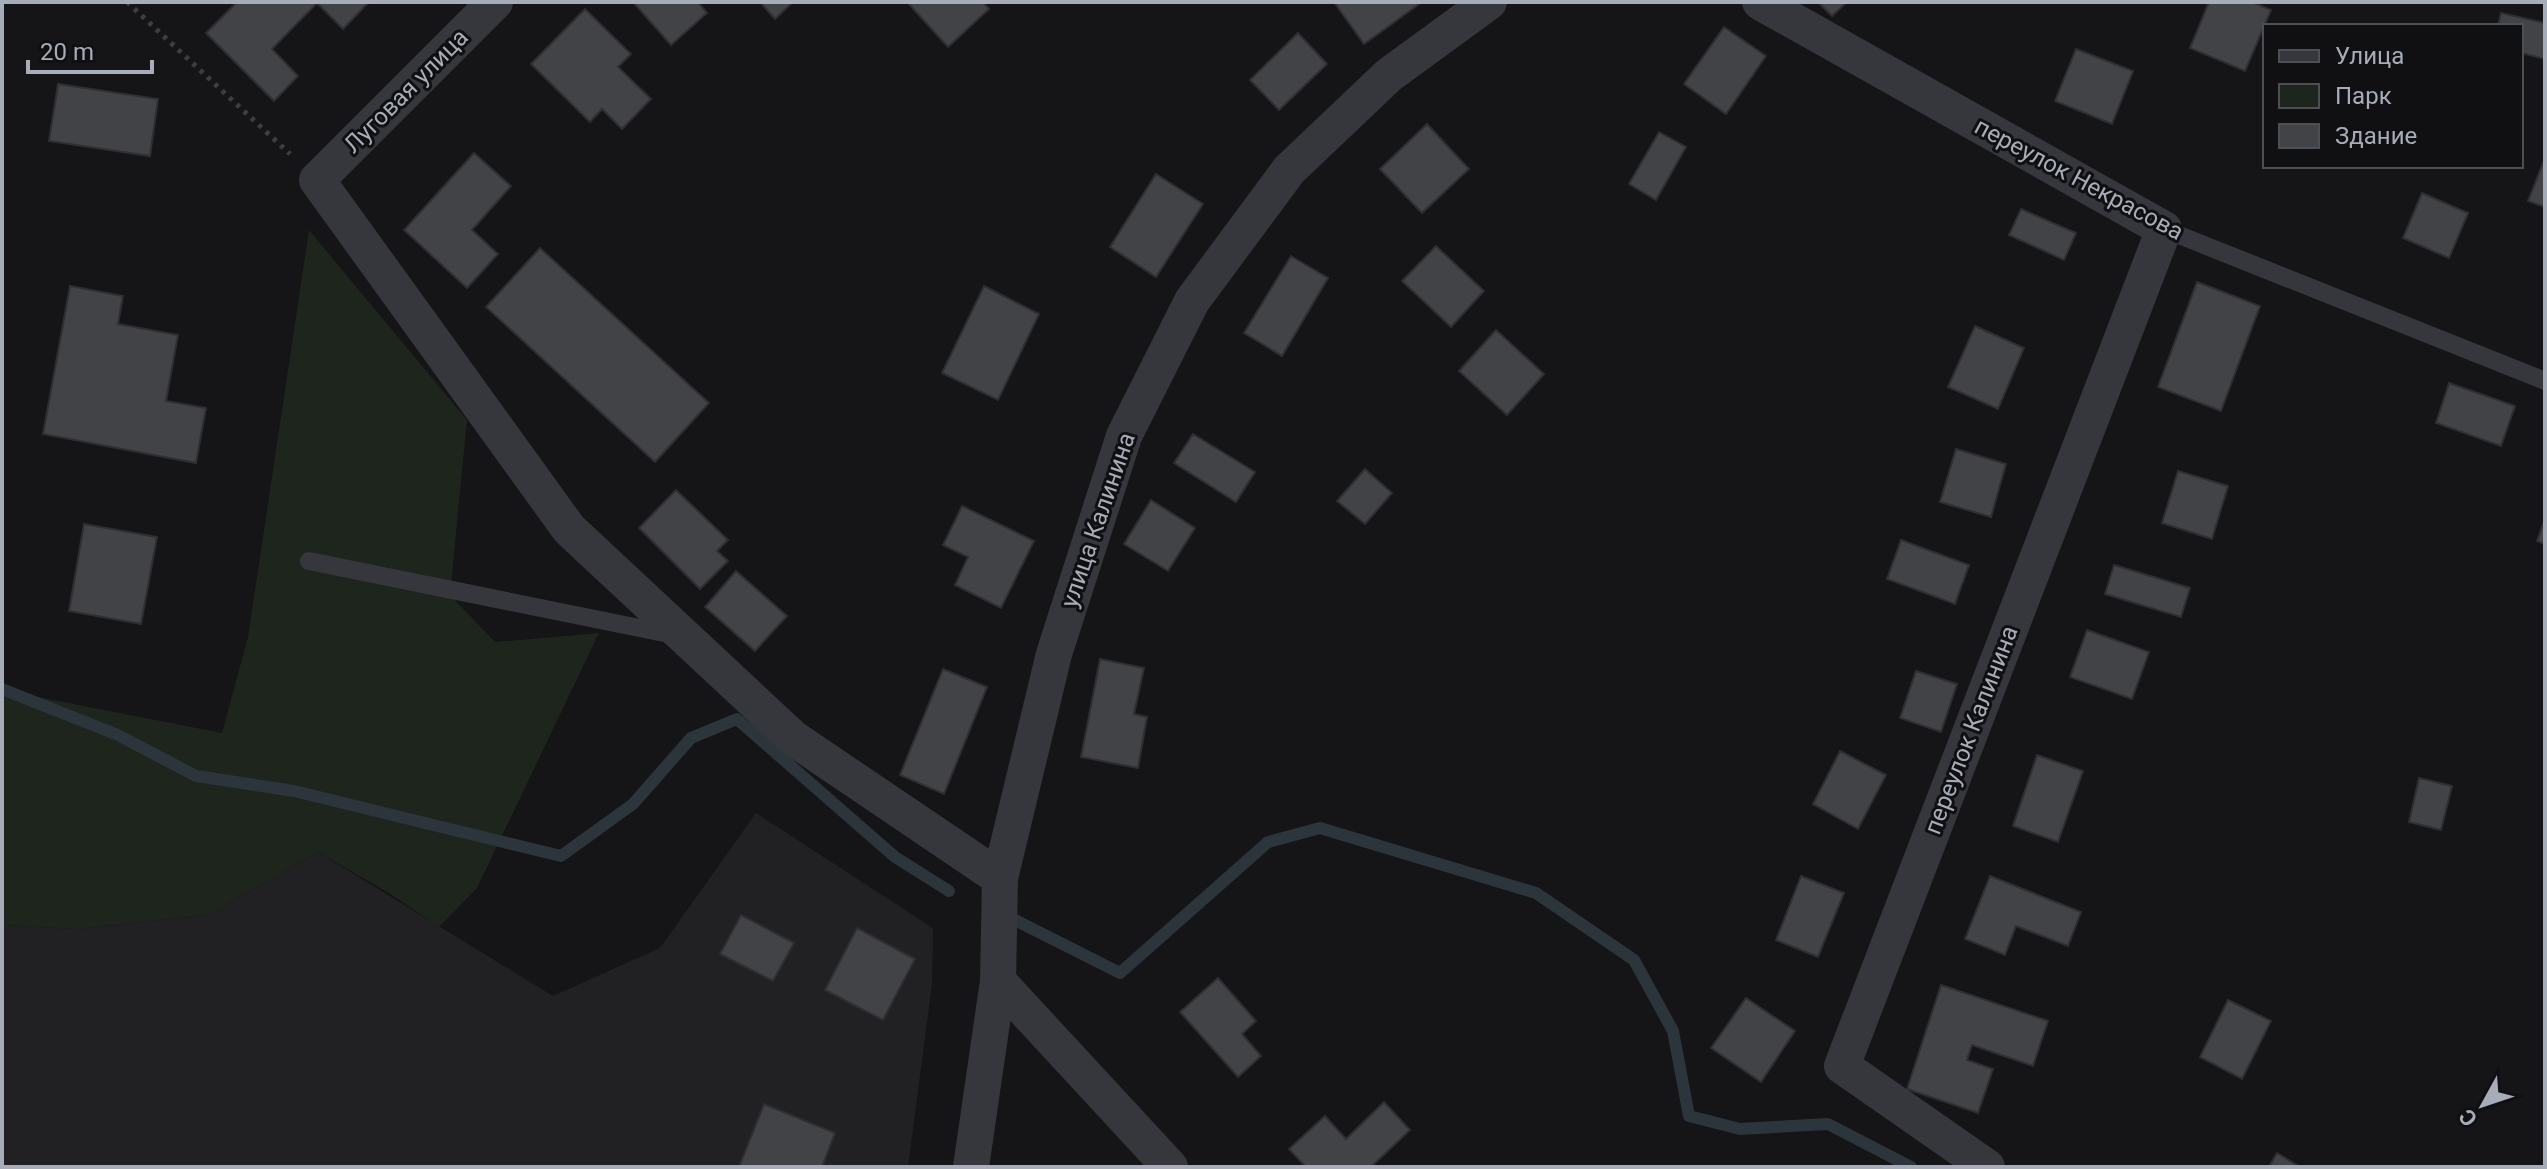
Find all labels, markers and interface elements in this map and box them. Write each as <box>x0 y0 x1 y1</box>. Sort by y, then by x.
street label: Луговая улица <box>338 23 474 159</box>
scale bar <box>28 24 152 74</box>
legend <box>2263 24 2523 168</box>
text: 20 m <box>40 38 94 66</box>
text: Улица <box>2335 42 2404 70</box>
text: Парк <box>2335 82 2392 110</box>
street label: переулок Некрасова <box>1970 112 2188 246</box>
text: Здание <box>2335 122 2417 150</box>
street label: улица Калинина <box>1055 429 1141 611</box>
street label: переулок Калинина <box>1918 622 2024 838</box>
north arrow <box>2443 1065 2523 1145</box>
text: С <box>2454 1104 2482 1131</box>

